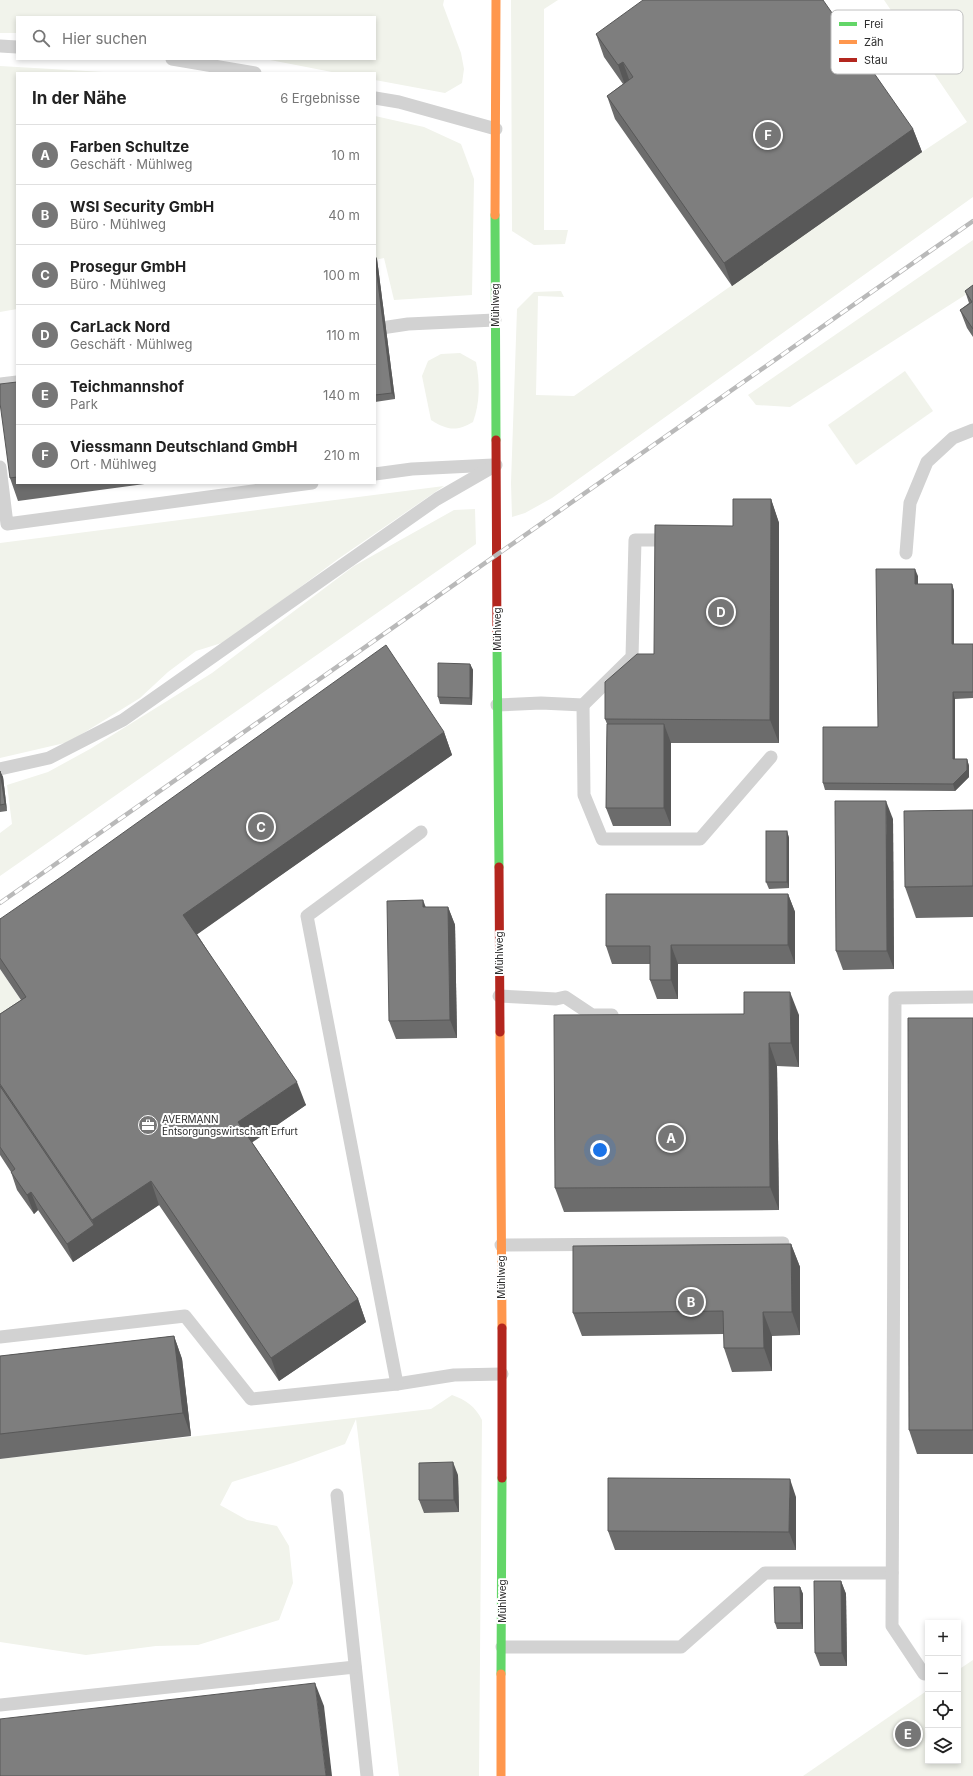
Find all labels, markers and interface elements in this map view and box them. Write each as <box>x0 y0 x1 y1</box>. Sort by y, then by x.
legend <box>831 10 963 74</box>
search box <box>16 16 376 60</box>
text: Frei <box>864 17 883 31</box>
icon: search <box>30 27 52 49</box>
text: Hier suchen <box>62 29 147 48</box>
text: Zäh <box>864 35 884 49</box>
text: Stau <box>864 53 887 67</box>
text: In der Nähe <box>32 88 127 108</box>
text: 6 Ergebnisse <box>280 90 360 106</box>
pin: F <box>755 120 781 150</box>
text: Farben Schultze <box>70 137 189 156</box>
text: A <box>40 147 50 163</box>
text: 10 m <box>331 147 360 163</box>
text: Geschäft · Mühlweg <box>70 156 192 172</box>
text: WSI Security GmbH <box>70 197 214 216</box>
text: B <box>41 207 49 223</box>
text: 40 m <box>328 207 360 223</box>
text: Büro · Mühlweg <box>70 216 166 232</box>
text: Prosegur GmbH <box>70 257 186 276</box>
text: C <box>40 267 50 283</box>
text: 100 m <box>323 267 360 283</box>
text: Büro · Mühlweg <box>70 276 166 292</box>
street label: Mühlweg <box>489 283 501 327</box>
text: CarLack Nord <box>70 317 170 336</box>
text: D <box>40 327 50 343</box>
text: 110 m <box>326 327 360 343</box>
text: Geschäft · Mühlweg <box>70 336 192 352</box>
text: Teichmannshof <box>70 377 184 396</box>
text: E <box>41 387 49 403</box>
text: 140 m <box>323 387 360 403</box>
text: Park <box>70 396 98 412</box>
text: Viessmann Deutschland GmbH <box>70 437 297 456</box>
text: F <box>41 447 49 463</box>
text: 210 m <box>324 447 360 463</box>
text: Ort · Mühlweg <box>70 456 157 472</box>
pin: D <box>708 597 734 627</box>
street label: Mühlweg <box>491 607 503 651</box>
pin: C <box>248 812 274 842</box>
street label: Mühlweg <box>493 931 505 975</box>
place label: AVERMANN Entsorgungswirtschaft Erfurt <box>162 1113 298 1137</box>
office icon: AVERMANN Entsorgungswirtschaft Erfurt <box>137 1114 159 1136</box>
pin: A <box>658 1123 684 1153</box>
your location <box>590 1140 610 1160</box>
street label: Mühlweg <box>495 1255 507 1299</box>
pin: B <box>678 1287 704 1317</box>
street label: Mühlweg <box>496 1579 508 1623</box>
map controls <box>925 1620 961 1764</box>
button: + <box>925 1620 961 1656</box>
button: − <box>925 1656 961 1692</box>
button: locate <box>925 1692 961 1728</box>
pin: E <box>895 1719 921 1749</box>
button: layers <box>925 1728 961 1764</box>

